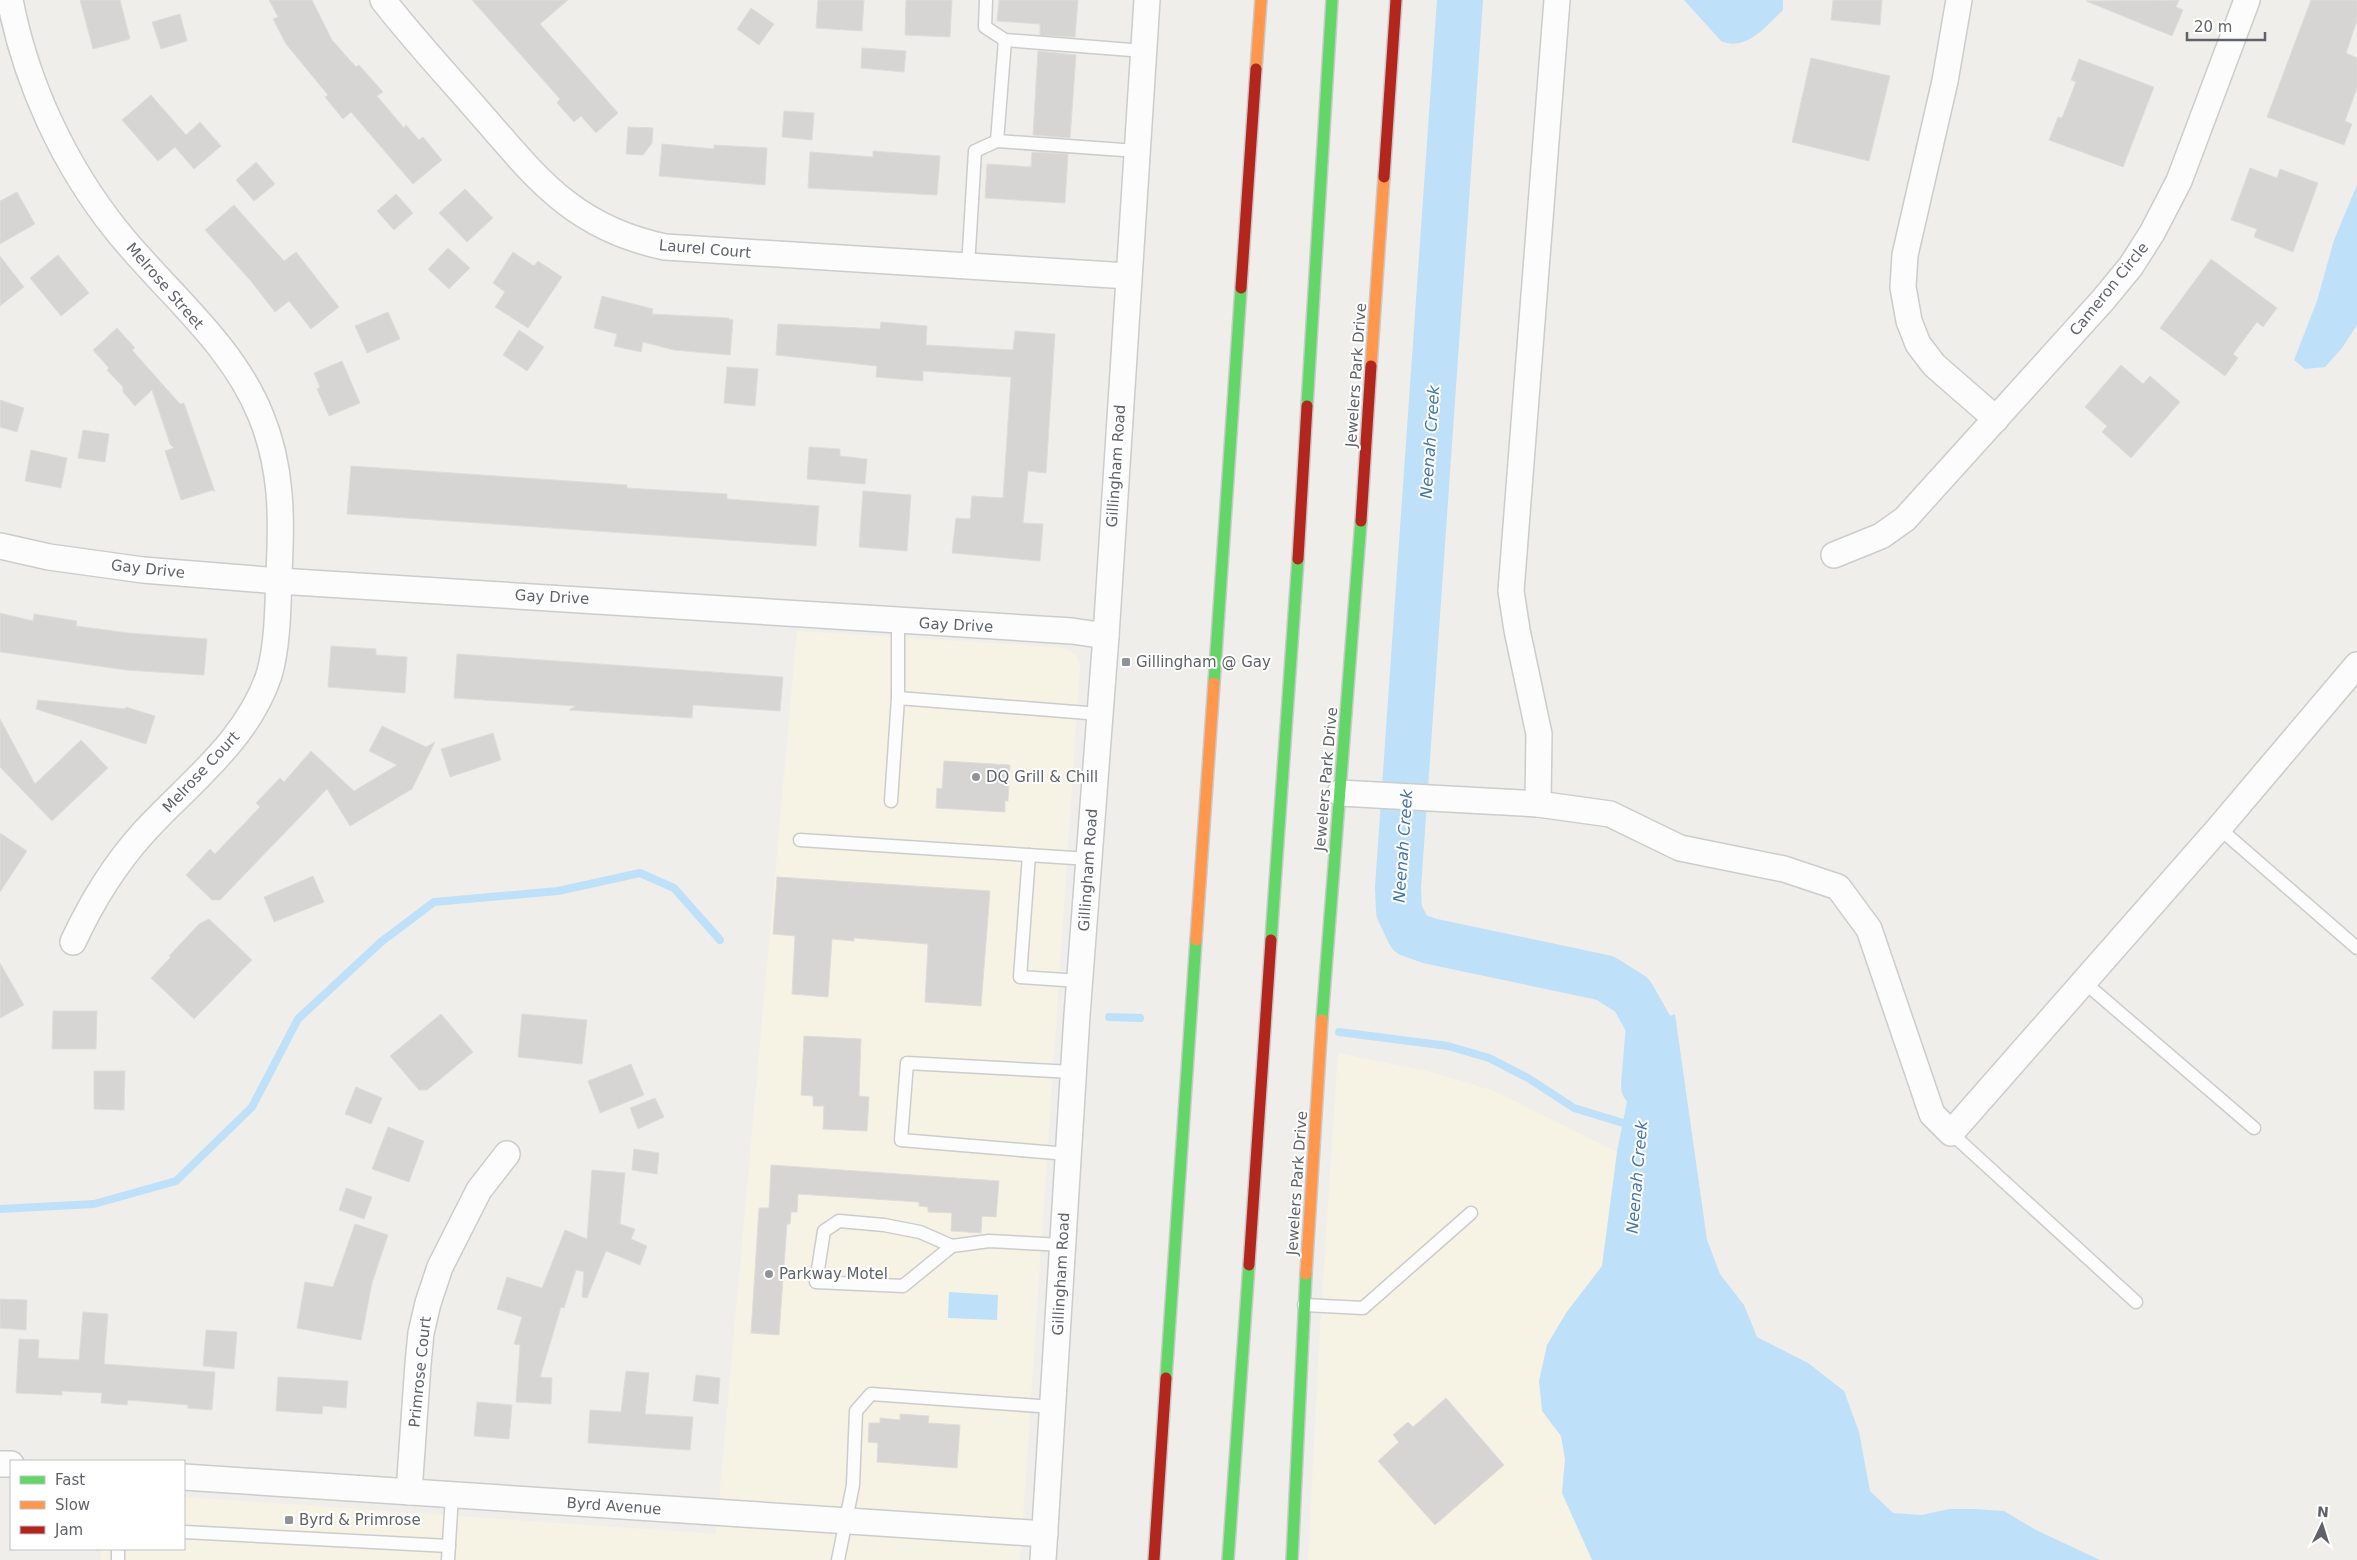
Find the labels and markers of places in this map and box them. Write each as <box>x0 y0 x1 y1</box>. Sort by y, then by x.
place label: Gillingham @ Gay <box>1136 653 1271 671</box>
marker: Gillingham @ Gay <box>1120 656 1132 668</box>
place label: DQ Grill & Chill <box>986 768 1098 786</box>
marker: DQ Grill & Chill <box>970 771 982 783</box>
place label: Parkway Motel <box>779 1265 888 1283</box>
marker: Parkway Motel <box>763 1268 775 1280</box>
place label: Byrd & Primrose <box>299 1511 421 1529</box>
marker: Byrd & Primrose <box>283 1514 295 1526</box>

